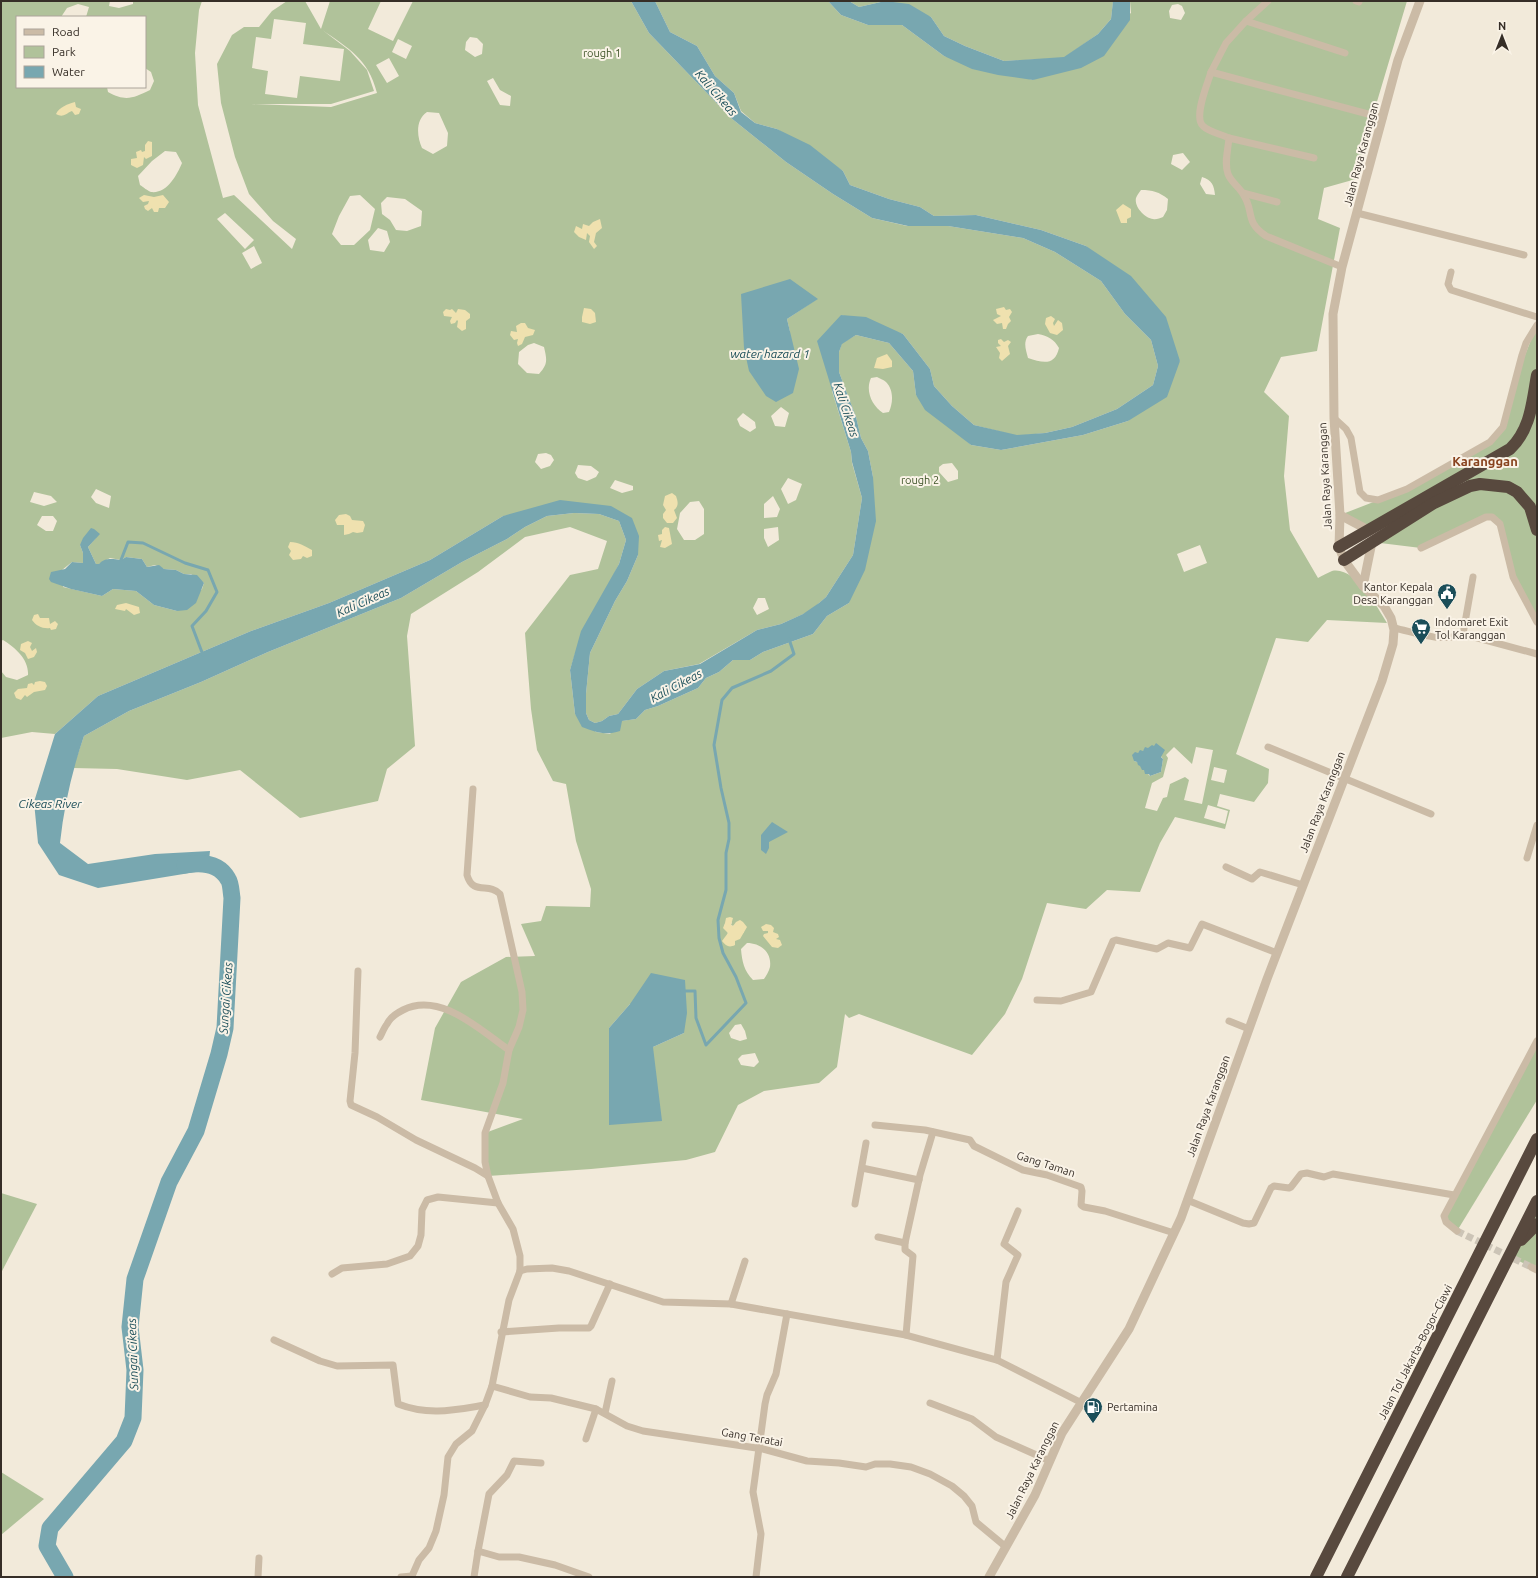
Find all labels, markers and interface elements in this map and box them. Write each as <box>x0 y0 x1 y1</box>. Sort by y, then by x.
legend <box>16 16 146 88</box>
north arrow <box>1482 16 1522 56</box>
text: N <box>1498 20 1506 32</box>
text: Road <box>52 25 80 38</box>
text: Park <box>52 45 76 58</box>
park label: rough 1 <box>583 47 621 59</box>
text: Water <box>52 65 85 78</box>
water label: Kali Cikeas <box>693 67 740 118</box>
street label: Jalan Raya Karanggan <box>1341 101 1381 207</box>
water label: water hazard 1 <box>730 347 810 360</box>
water label: Kali Cikeas <box>832 381 861 439</box>
street label: Jalan Raya Karanggan <box>1316 422 1334 530</box>
district label: Karanggan <box>1452 454 1518 468</box>
park label: rough 2 <box>901 474 939 486</box>
place label: Kantor Kepala Desa Karanggan <box>1353 581 1433 606</box>
public building icon: Kantor Kepala Desa Karanggan <box>1436 582 1458 610</box>
water label: Kali Cikeas <box>334 584 391 619</box>
place label: Indomaret Exit Tol Karanggan <box>1435 616 1509 641</box>
supermarket icon: Indomaret Exit Tol Karanggan <box>1410 617 1432 645</box>
water label: Kali Cikeas <box>648 667 704 705</box>
street label: Jalan Raya Karanggan <box>1297 750 1347 854</box>
water label: Cikeas River <box>18 797 82 810</box>
water label: Sungai Cikeas <box>216 962 234 1035</box>
street label: Jalan Raya Karanggan <box>1184 1053 1232 1159</box>
street label: Gang Taman <box>1015 1149 1077 1179</box>
street label: Jalan Tol Jakarta–Bogor–Ciawi <box>1376 1283 1454 1421</box>
water label: Sungai Cikeas <box>125 1318 140 1391</box>
fuel station icon: Pertamina <box>1082 1396 1104 1424</box>
place label: Pertamina <box>1107 1401 1158 1413</box>
street label: Jalan Raya Karanggan <box>1003 1419 1061 1521</box>
street label: Gang Teratai <box>720 1426 784 1448</box>

